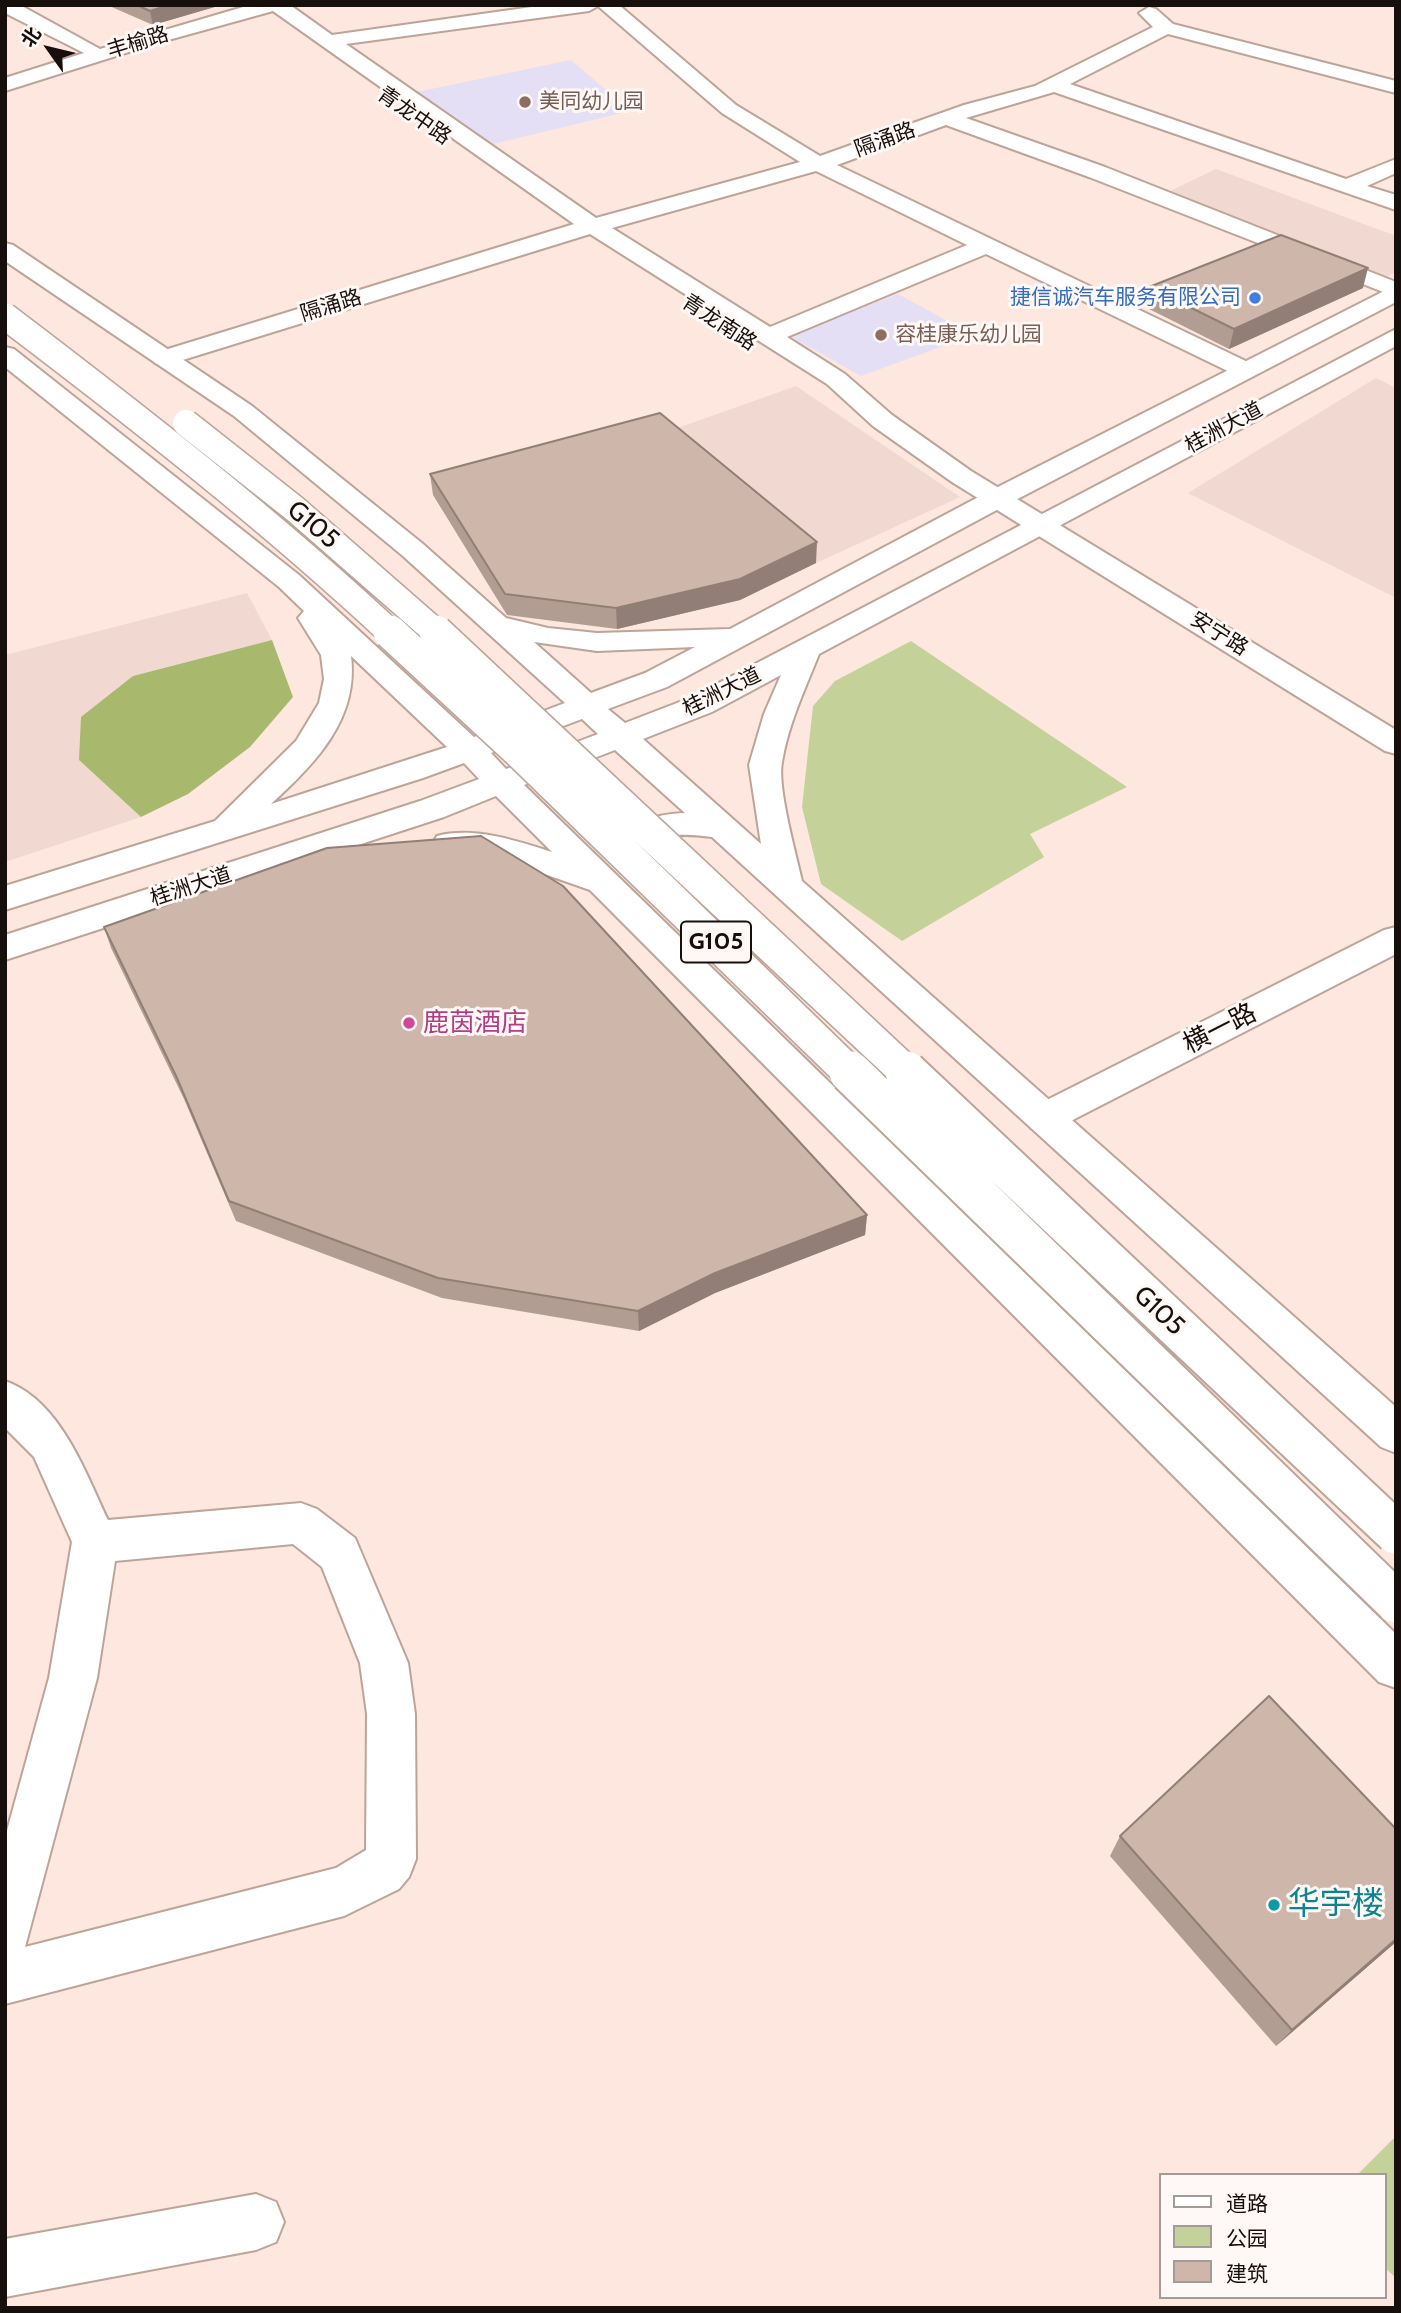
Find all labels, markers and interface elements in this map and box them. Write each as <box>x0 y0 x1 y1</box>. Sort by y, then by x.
north arrow <box>14 14 84 84</box>
street label: 丰榆路 <box>104 22 172 64</box>
text: 北 <box>16 23 46 51</box>
street label: 青龙中路 <box>372 82 456 150</box>
place label: 美同幼儿园 <box>539 89 644 115</box>
marker: 美同幼儿园 <box>517 94 533 110</box>
street label: 隔涌路 <box>851 117 919 163</box>
street label: 隔涌路 <box>297 285 365 327</box>
place label: 捷信诚汽车服务有限公司 <box>1010 285 1241 311</box>
street label: 青龙南路 <box>677 290 761 356</box>
marker: 捷信诚汽车服务有限公司 <box>1247 290 1263 306</box>
place label: 容桂康乐幼儿园 <box>895 322 1042 348</box>
marker: 容桂康乐幼儿园 <box>873 327 889 343</box>
street label: 桂洲大道 <box>1181 397 1267 459</box>
street label: G105 <box>281 494 345 556</box>
street label: 安宁路 <box>1186 607 1252 661</box>
street label: 桂洲大道 <box>679 662 765 722</box>
street label: 桂洲大道 <box>147 862 235 912</box>
road number: G105 <box>681 922 751 962</box>
street label: 横一路 <box>1178 997 1262 1061</box>
place label: 鹿茵酒店 <box>423 1007 527 1039</box>
marker: 鹿茵酒店 <box>401 1015 417 1031</box>
street label: G105 <box>1127 1280 1191 1342</box>
place label: 华宇楼 <box>1288 1886 1384 1924</box>
marker: 华宇楼 <box>1266 1897 1282 1913</box>
legend <box>1160 2173 1387 2299</box>
text: 道路 <box>1226 2191 1268 2216</box>
text: 公园 <box>1226 2226 1268 2251</box>
text: 建筑 <box>1226 2261 1268 2286</box>

